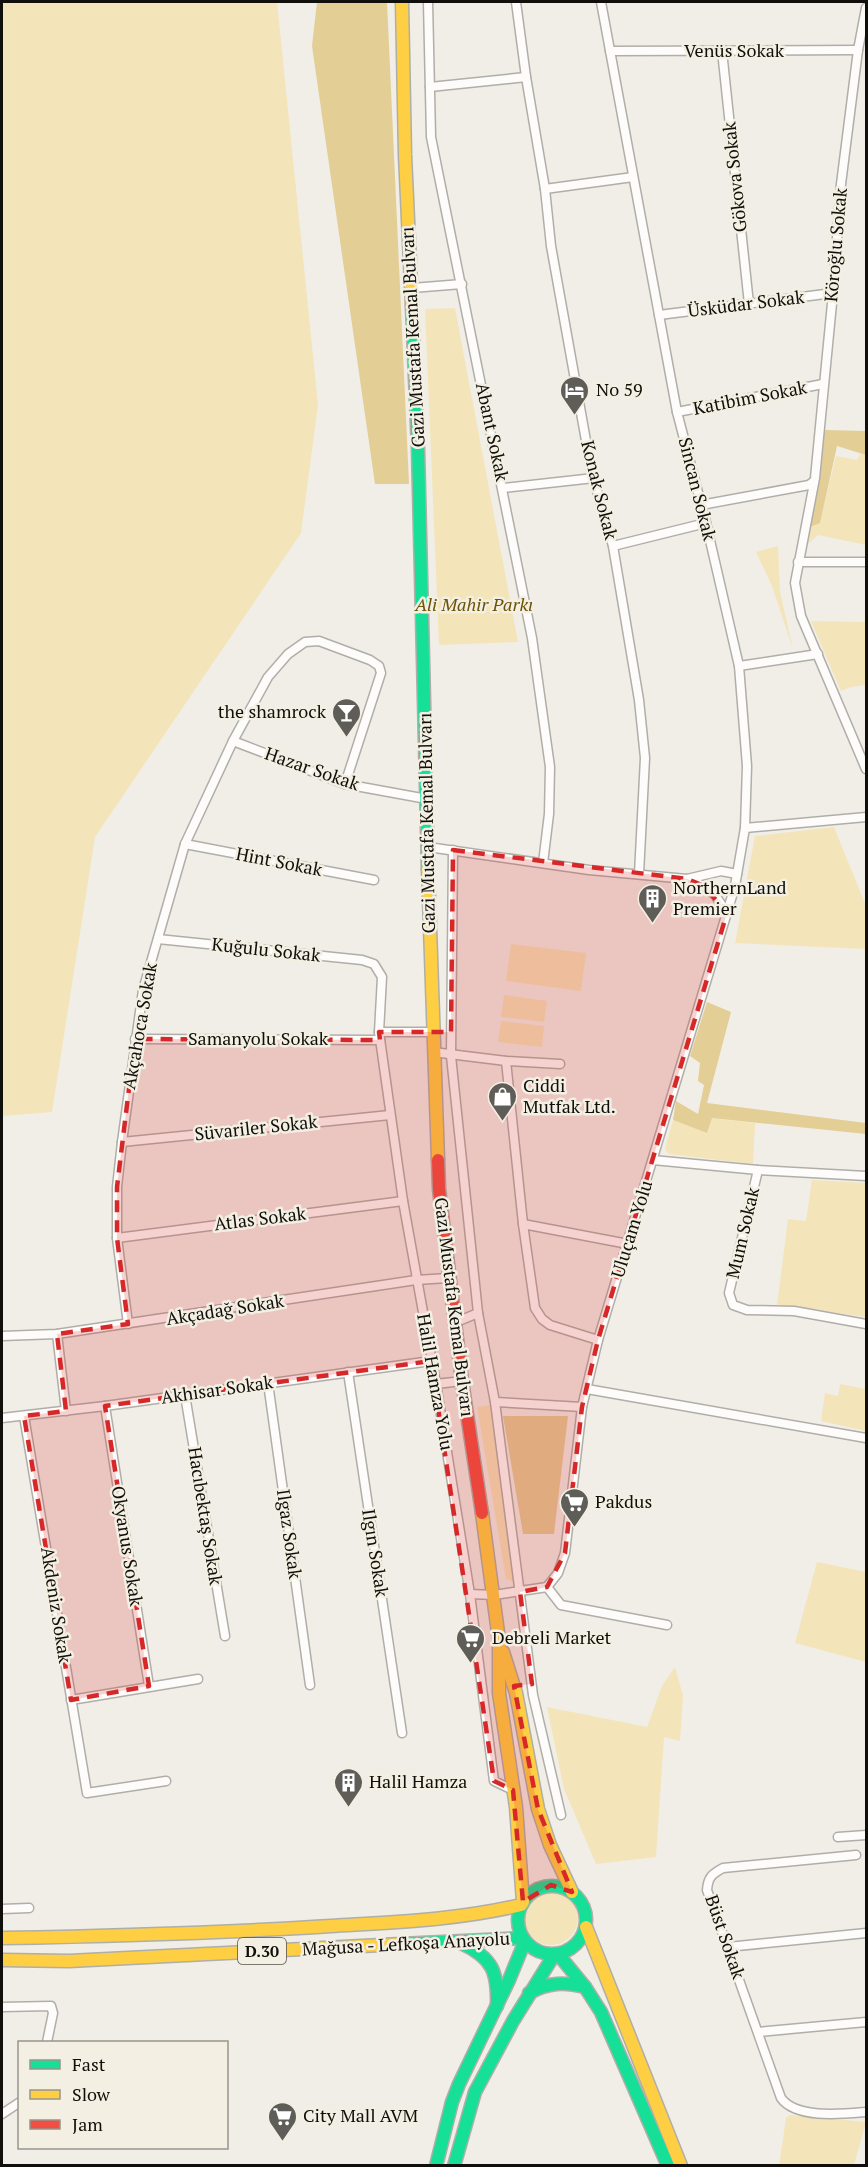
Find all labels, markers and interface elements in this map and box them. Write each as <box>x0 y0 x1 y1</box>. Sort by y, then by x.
street label: Venüs Sokak <box>684 38 785 62</box>
street label: Gökova Sokak <box>716 120 752 234</box>
street label: Köroğlu Sokak <box>818 186 852 303</box>
street label: Gazi Mustafa Kemal Bulvarı <box>394 226 430 448</box>
street label: Üsküdar Sokak <box>686 284 806 322</box>
hotel icon: No 59 <box>559 374 591 416</box>
street label: Katibim Sokak <box>691 374 809 420</box>
place label: No 59 <box>596 377 643 401</box>
street label: Abant Sokak <box>471 380 515 484</box>
street label: Sincan Sokak <box>674 435 723 544</box>
street label: Konak Sokak <box>576 438 624 543</box>
park label: Ali Mahir Parkı <box>414 592 533 616</box>
bar icon: the shamrock <box>331 696 363 738</box>
place label: the shamrock <box>218 699 327 723</box>
street label: Gazi Mustafa Kemal Bulvarı <box>412 712 440 934</box>
street label: Hazar Sokak <box>262 741 364 796</box>
street label: Hint Sokak <box>234 841 325 881</box>
place label: NorthernLand Premier <box>673 875 787 920</box>
building icon: NorthernLand Premier <box>636 882 668 924</box>
street label: Kuğulu Sokak <box>211 931 322 967</box>
street label: Akçahoca Sokak <box>116 960 162 1091</box>
street label: Samanyolu Sokak <box>188 1026 329 1050</box>
place label: Ciddi Mutfak Ltd. <box>523 1073 616 1118</box>
shop icon: Ciddi Mutfak Ltd. <box>486 1080 518 1122</box>
street label: Süvariler Sokak <box>193 1109 319 1145</box>
street label: Uluçam Yolu <box>605 1177 657 1280</box>
street label: Mum Sokak <box>720 1184 764 1281</box>
street label: Gazi Mustafa Kemal Bulvarı <box>430 1196 480 1418</box>
street label: Atlas Sokak <box>213 1200 308 1236</box>
street label: Akçadağ Sokak <box>164 1288 286 1330</box>
street label: Halil Hamza Yolu <box>412 1312 460 1452</box>
street label: Akhisar Sokak <box>159 1369 275 1409</box>
street label: Hacıbektaş Sokak <box>183 1445 229 1587</box>
street label: Okyanus Sokak <box>107 1484 149 1608</box>
supermarket icon: Pakdus <box>558 1486 590 1528</box>
street label: Ilgaz Sokak <box>272 1487 308 1581</box>
place label: Pakdus <box>595 1489 652 1513</box>
street label: Ilgın Sokak <box>357 1507 395 1599</box>
street label: Akdeniz Sokak <box>36 1545 78 1665</box>
supermarket icon: Debreli Market <box>455 1622 487 1664</box>
place label: Debreli Market <box>492 1625 612 1649</box>
building icon: Halil Hamza <box>332 1766 364 1808</box>
place label: Halil Hamza <box>369 1769 467 1793</box>
street label: Büst Sokak <box>700 1891 752 1983</box>
street label: Mağusa - Lefkoşa Anayolu <box>301 1926 511 1960</box>
road number: D.30 <box>238 1938 286 1964</box>
legend <box>18 2041 228 2149</box>
text: Fast <box>72 2052 106 2076</box>
text: Slow <box>72 2082 111 2106</box>
supermarket icon: City Mall AVM <box>266 2100 298 2142</box>
place label: City Mall AVM <box>303 2103 418 2127</box>
text: Jam <box>72 2112 103 2136</box>

